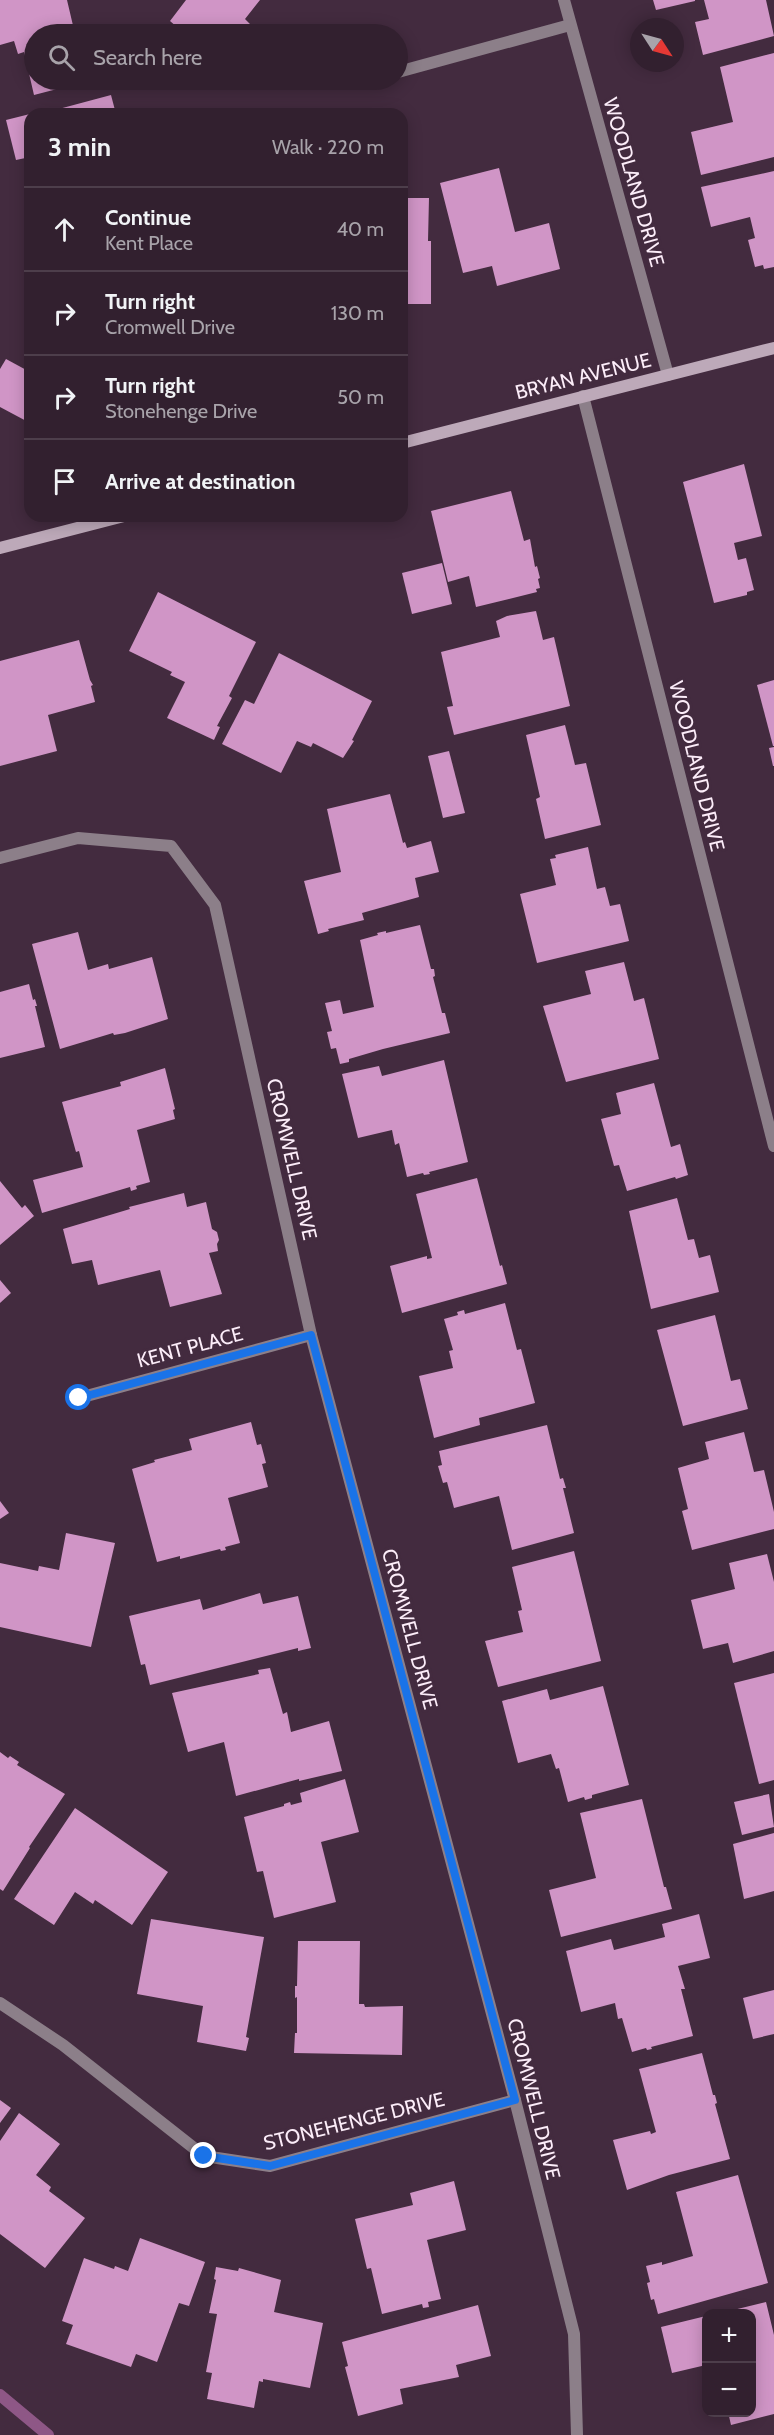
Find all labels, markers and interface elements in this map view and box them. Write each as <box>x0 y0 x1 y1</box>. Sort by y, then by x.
north arrow <box>630 18 684 72</box>
search box <box>24 24 408 90</box>
icon: search <box>45 41 78 74</box>
text: Search here <box>93 44 202 71</box>
street label: WOODLAND DRIVE <box>598 95 670 269</box>
text: 3 min <box>48 131 111 163</box>
text: Walk · 220 m <box>272 135 384 159</box>
text: Continue <box>105 204 191 231</box>
icon: ahead <box>48 213 81 246</box>
text: 40 m <box>336 217 384 241</box>
text: Kent Place <box>105 231 193 255</box>
text: Turn right <box>105 288 195 315</box>
icon: right <box>48 297 81 330</box>
text: 130 m <box>331 301 384 325</box>
text: Cromwell Drive <box>105 315 235 339</box>
street label: BRYAN AVENUE <box>513 348 653 404</box>
text: Turn right <box>105 372 195 399</box>
icon: right <box>48 381 81 414</box>
text: 50 m <box>337 385 384 409</box>
text: Stonehenge Drive <box>105 399 257 423</box>
icon: arrive <box>48 465 81 498</box>
text: Arrive at destination <box>105 468 295 495</box>
street label: WOODLAND DRIVE <box>664 678 730 854</box>
street label: CROMWELL DRIVE <box>262 1076 322 1242</box>
street label: KENT PLACE <box>134 1321 246 1373</box>
route start <box>65 1384 91 1410</box>
street label: CROMWELL DRIVE <box>377 1546 443 1712</box>
street label: CROMWELL DRIVE <box>502 2016 566 2182</box>
street label: STONEHENGE DRIVE <box>261 2087 447 2155</box>
route end <box>190 2142 216 2168</box>
map controls <box>702 2309 756 2417</box>
button: + <box>702 2309 756 2363</box>
button: − <box>702 2363 756 2417</box>

